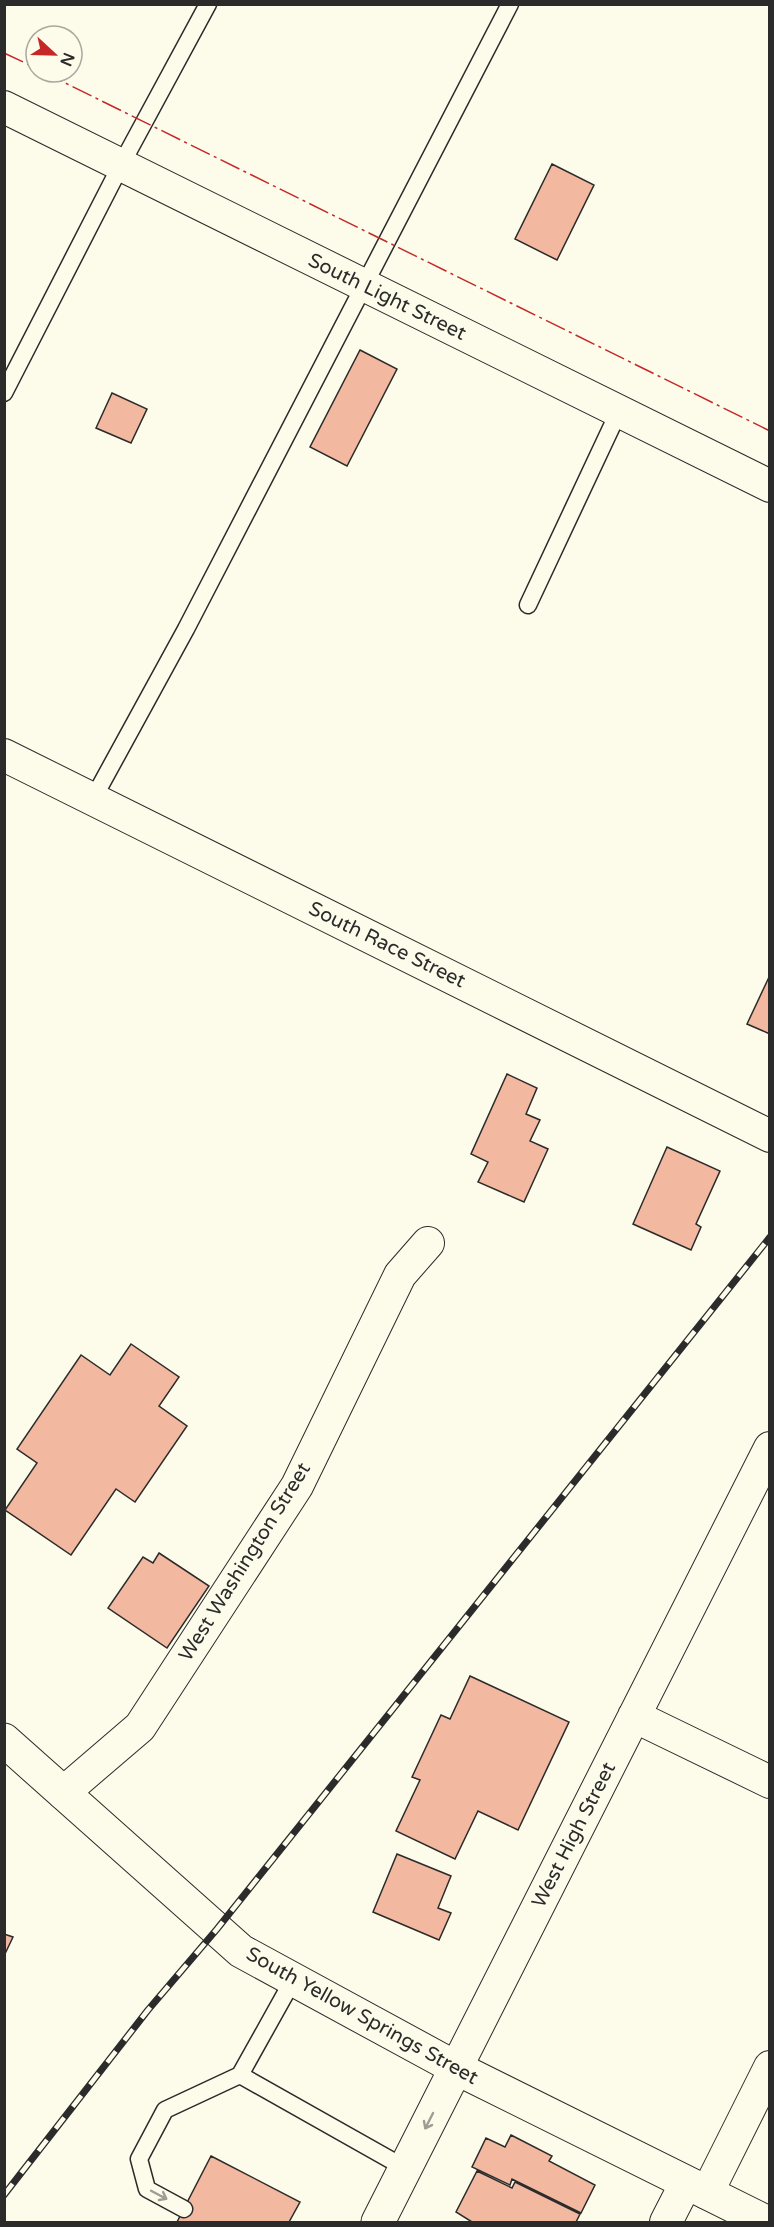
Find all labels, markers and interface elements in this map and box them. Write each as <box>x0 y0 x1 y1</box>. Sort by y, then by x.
north arrow <box>24 24 84 84</box>
text: N <box>55 50 79 69</box>
street label: South Light Street <box>304 248 470 346</box>
street label: South Race Street <box>305 897 470 994</box>
street label: West Washington Street <box>174 1458 316 1666</box>
street label: West High Street <box>527 1758 621 1912</box>
street label: South Yellow Springs Street <box>242 1942 482 2090</box>
one-way arrow <box>423 2111 435 2129</box>
one-way arrow <box>150 2189 167 2201</box>

